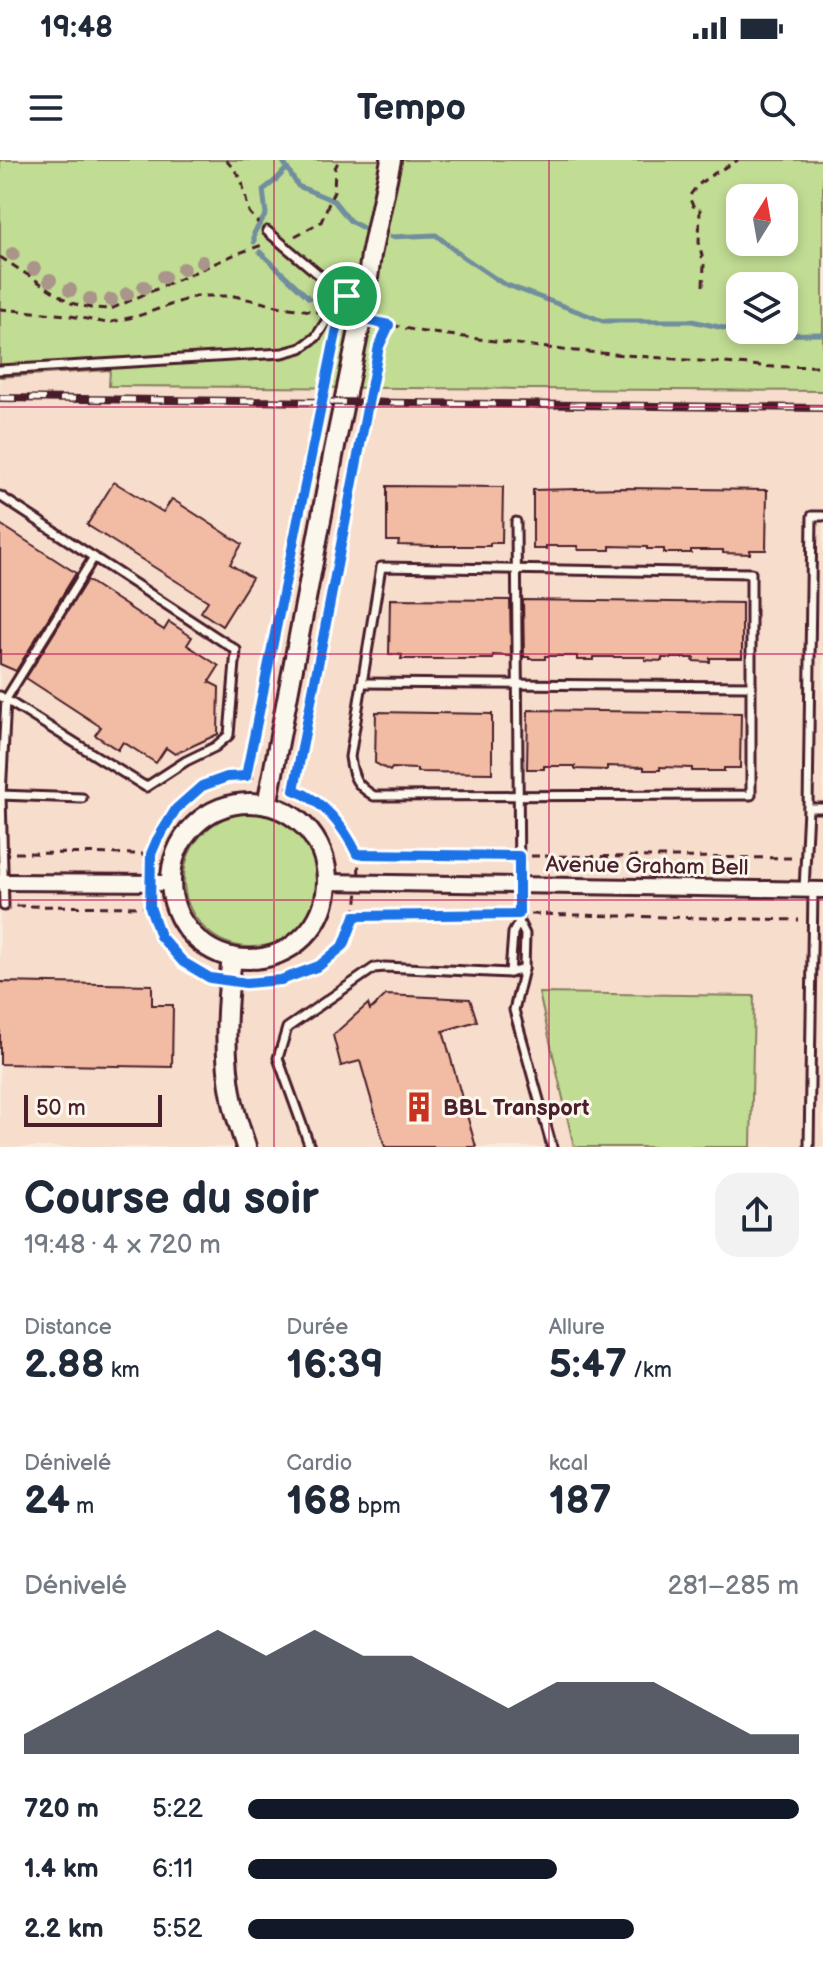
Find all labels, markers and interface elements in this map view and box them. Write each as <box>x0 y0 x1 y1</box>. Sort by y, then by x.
text: 19:48 <box>40 10 113 46</box>
icon: menu <box>24 86 68 130</box>
icon: search <box>755 86 799 130</box>
text: Tempo <box>357 87 466 130</box>
north arrow <box>726 184 798 256</box>
map controls <box>726 184 798 344</box>
pin <box>313 262 381 330</box>
button: layers <box>726 272 798 344</box>
icon: arrive <box>325 274 369 318</box>
street label: Avenue Graham Bell <box>545 851 749 882</box>
building icon: BBL Transport <box>402 1090 436 1124</box>
scale bar <box>24 1091 162 1127</box>
text: 50 m <box>36 1095 86 1122</box>
place label: BBL Transport <box>443 1095 590 1122</box>
text: Course du soir <box>24 1173 319 1226</box>
button: share <box>715 1173 799 1257</box>
text: 19:48 · 4 × 720 m <box>24 1230 221 1261</box>
text: Distance <box>24 1314 112 1341</box>
text: Durée <box>286 1314 348 1341</box>
text: Allure <box>549 1314 605 1341</box>
text: 2.88 <box>24 1341 105 1389</box>
text: 16:39 <box>286 1341 384 1389</box>
text: 5:47 <box>549 1341 627 1389</box>
text: km <box>105 1357 140 1384</box>
text: /km <box>627 1357 672 1384</box>
text: Dénivelé <box>24 1450 111 1477</box>
text: Cardio <box>286 1450 352 1477</box>
text: kcal <box>549 1450 588 1477</box>
text: 24 <box>24 1477 70 1525</box>
text: 168 <box>286 1477 351 1525</box>
text: 187 <box>549 1477 612 1525</box>
text: m <box>70 1493 94 1520</box>
text: bpm <box>351 1493 401 1520</box>
text: Dénivelé <box>24 1571 127 1602</box>
text: 281–285 m <box>667 1571 799 1602</box>
text: 720 m <box>24 1794 99 1825</box>
text: 5:22 <box>152 1794 203 1825</box>
text: 1.4 km <box>24 1854 99 1885</box>
text: 6:11 <box>152 1854 193 1885</box>
text: 2.2 km <box>24 1914 104 1945</box>
text: 5:52 <box>152 1914 202 1945</box>

